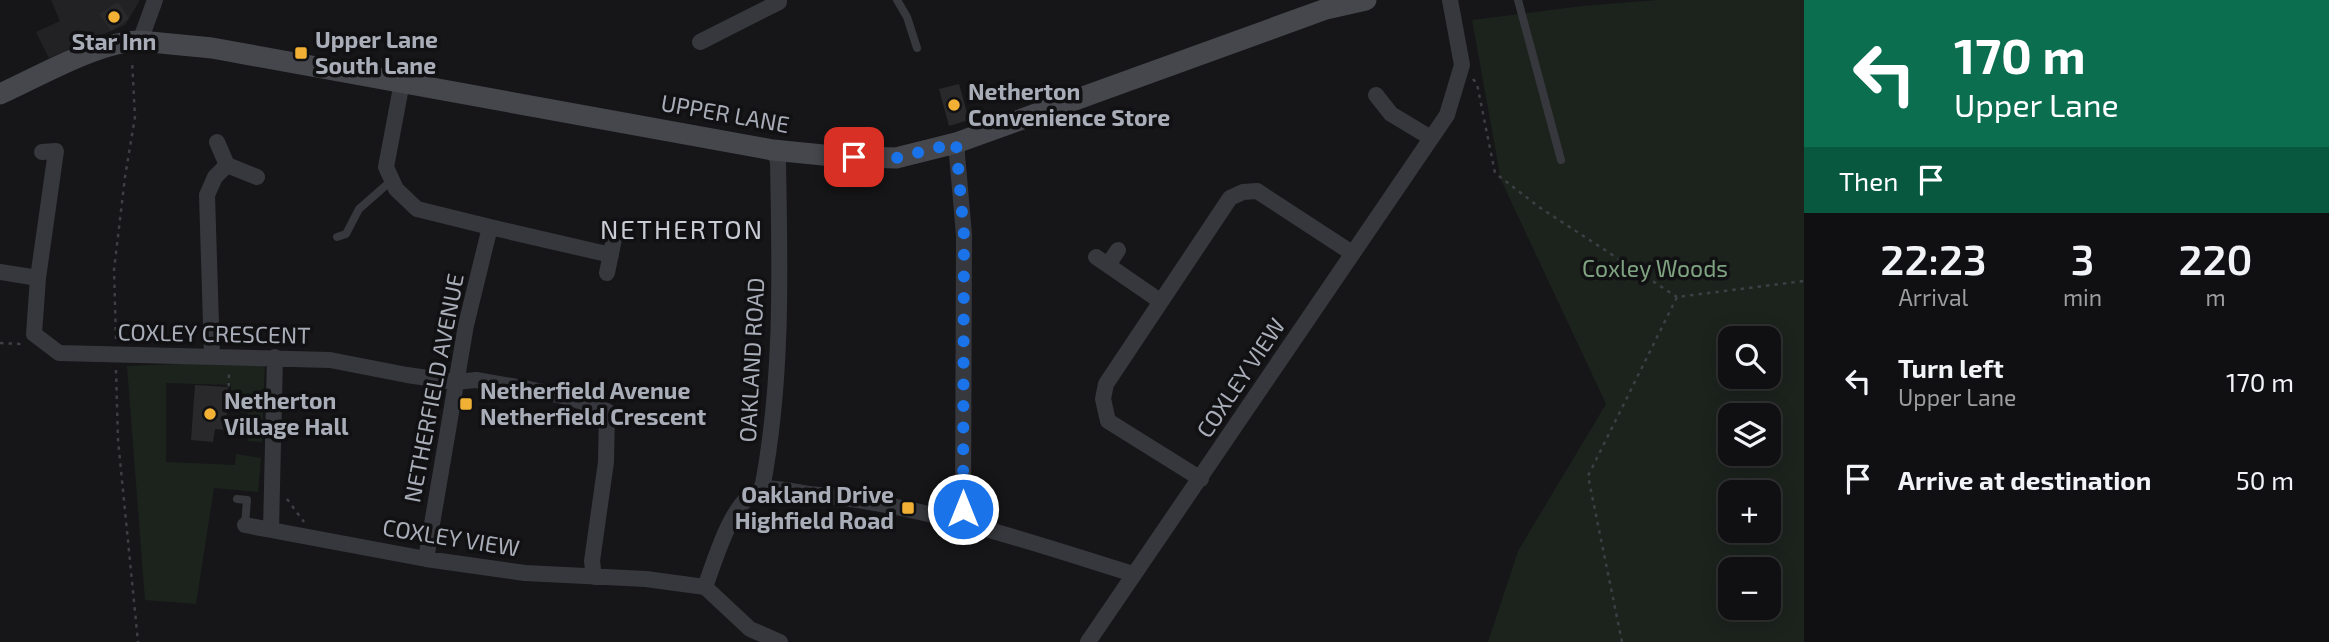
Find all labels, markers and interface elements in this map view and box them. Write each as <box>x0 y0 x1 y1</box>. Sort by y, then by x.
marker: Star Inn <box>106 9 122 25</box>
place label: Upper Lane South Lane <box>315 25 438 79</box>
text: 170 m <box>1954 25 2086 84</box>
place label: Star Inn <box>72 27 156 55</box>
icon: left <box>1839 28 1930 119</box>
marker: Upper Lane South Lane <box>293 45 309 61</box>
place label: Netherton Convenience Store <box>968 77 1170 131</box>
text: Upper Lane <box>1954 85 2119 123</box>
street label: UPPER LANE <box>659 88 792 138</box>
marker: Netherton Convenience Store <box>946 97 962 113</box>
pin <box>824 127 884 187</box>
icon: arrive <box>835 138 873 176</box>
icon: arrive <box>1912 161 1950 199</box>
text: Then <box>1839 165 1898 196</box>
district label: NETHERTON <box>600 213 764 244</box>
text: 22:23 <box>1880 233 1987 283</box>
text: 3 <box>2071 233 2094 283</box>
text: 220 <box>2178 233 2253 283</box>
park label: Coxley Woods <box>1582 254 1728 282</box>
street label: NETHERFIELD AVENUE <box>397 271 469 505</box>
street label: OAKLAND ROAD <box>733 277 769 443</box>
text: Arrival <box>1898 283 1968 311</box>
text: min <box>2063 283 2102 311</box>
text: m <box>2205 283 2226 311</box>
street label: COXLEY VIEW <box>1190 312 1291 443</box>
street label: COXLEY CRESCENT <box>117 317 311 349</box>
map controls <box>1718 326 1781 620</box>
button: search <box>1718 326 1781 389</box>
text: Turn left <box>1898 352 2004 383</box>
icon: left <box>1839 362 1877 400</box>
text: 170 m <box>2226 366 2294 397</box>
place label: Netherfield Avenue Netherfield Crescent <box>480 376 706 430</box>
text: Upper Lane <box>1898 383 2016 411</box>
place label: Netherton Village Hall <box>224 386 349 440</box>
marker: Netherfield Avenue Netherfield Crescent <box>458 396 474 412</box>
button: layers <box>1718 403 1781 466</box>
marker: Netherton Village Hall <box>202 406 218 422</box>
icon: arrive <box>1839 460 1877 498</box>
text: Arrive at destination <box>1898 464 2151 495</box>
text: 50 m <box>2236 464 2294 495</box>
position arrow <box>926 472 1000 546</box>
place label: Oakland Drive Highfield Road <box>735 480 894 534</box>
button: + <box>1718 480 1781 543</box>
marker: Oakland Drive Highfield Road <box>900 500 916 516</box>
street label: COXLEY VIEW <box>381 512 522 562</box>
button: − <box>1718 557 1781 620</box>

